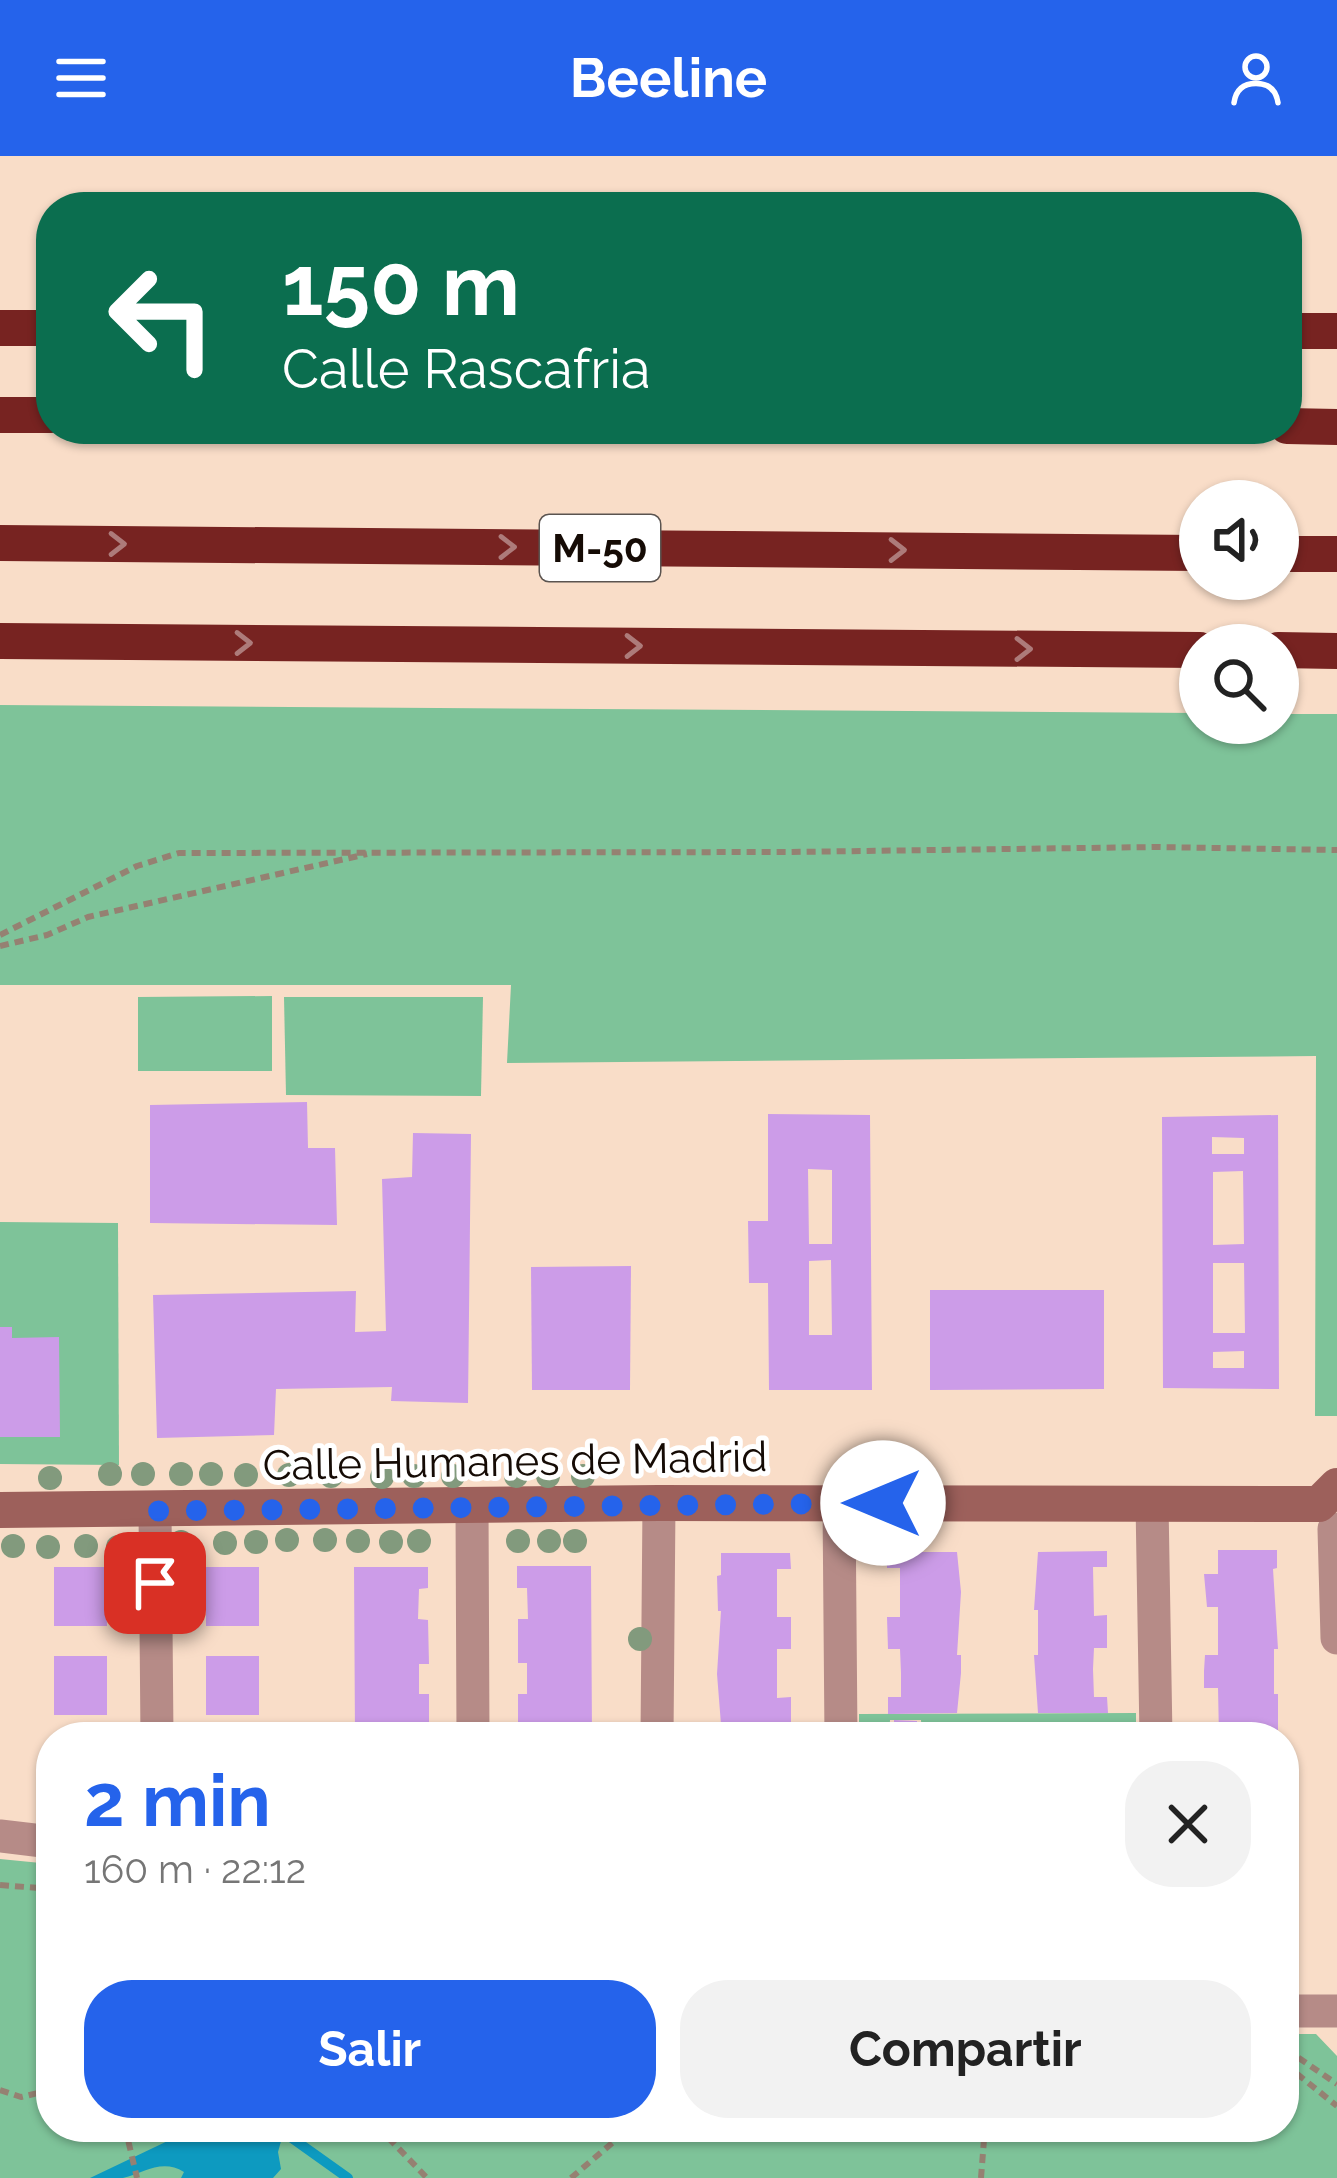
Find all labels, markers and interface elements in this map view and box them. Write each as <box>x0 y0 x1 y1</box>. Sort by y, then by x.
icon: menu <box>48 45 114 111</box>
icon: person <box>1223 45 1289 111</box>
text: Beeline <box>570 46 767 110</box>
text: 150 m <box>282 236 520 335</box>
icon: left <box>84 240 240 396</box>
text: Calle Rascafria <box>282 337 651 401</box>
map controls <box>1179 480 1299 744</box>
button: sound <box>1179 480 1299 600</box>
road number: M-50 <box>540 515 660 581</box>
one-way arrow <box>109 531 127 557</box>
one-way arrow <box>499 534 517 560</box>
one-way arrow <box>888 537 907 563</box>
button: search <box>1179 624 1299 744</box>
one-way arrow <box>235 630 253 656</box>
one-way arrow <box>625 633 643 659</box>
one-way arrow <box>1015 636 1033 662</box>
street label: Calle Humanes de Madrid <box>262 1432 768 1490</box>
position arrow <box>820 1440 946 1566</box>
pin <box>104 1532 206 1634</box>
icon: arrive <box>122 1550 188 1616</box>
text: 2 min <box>84 1758 271 1843</box>
button: close <box>1125 1761 1251 1887</box>
text: 160 m · 22:12 <box>84 1846 306 1892</box>
button: Salir <box>84 1980 656 2118</box>
button: Compartir <box>680 1980 1251 2118</box>

